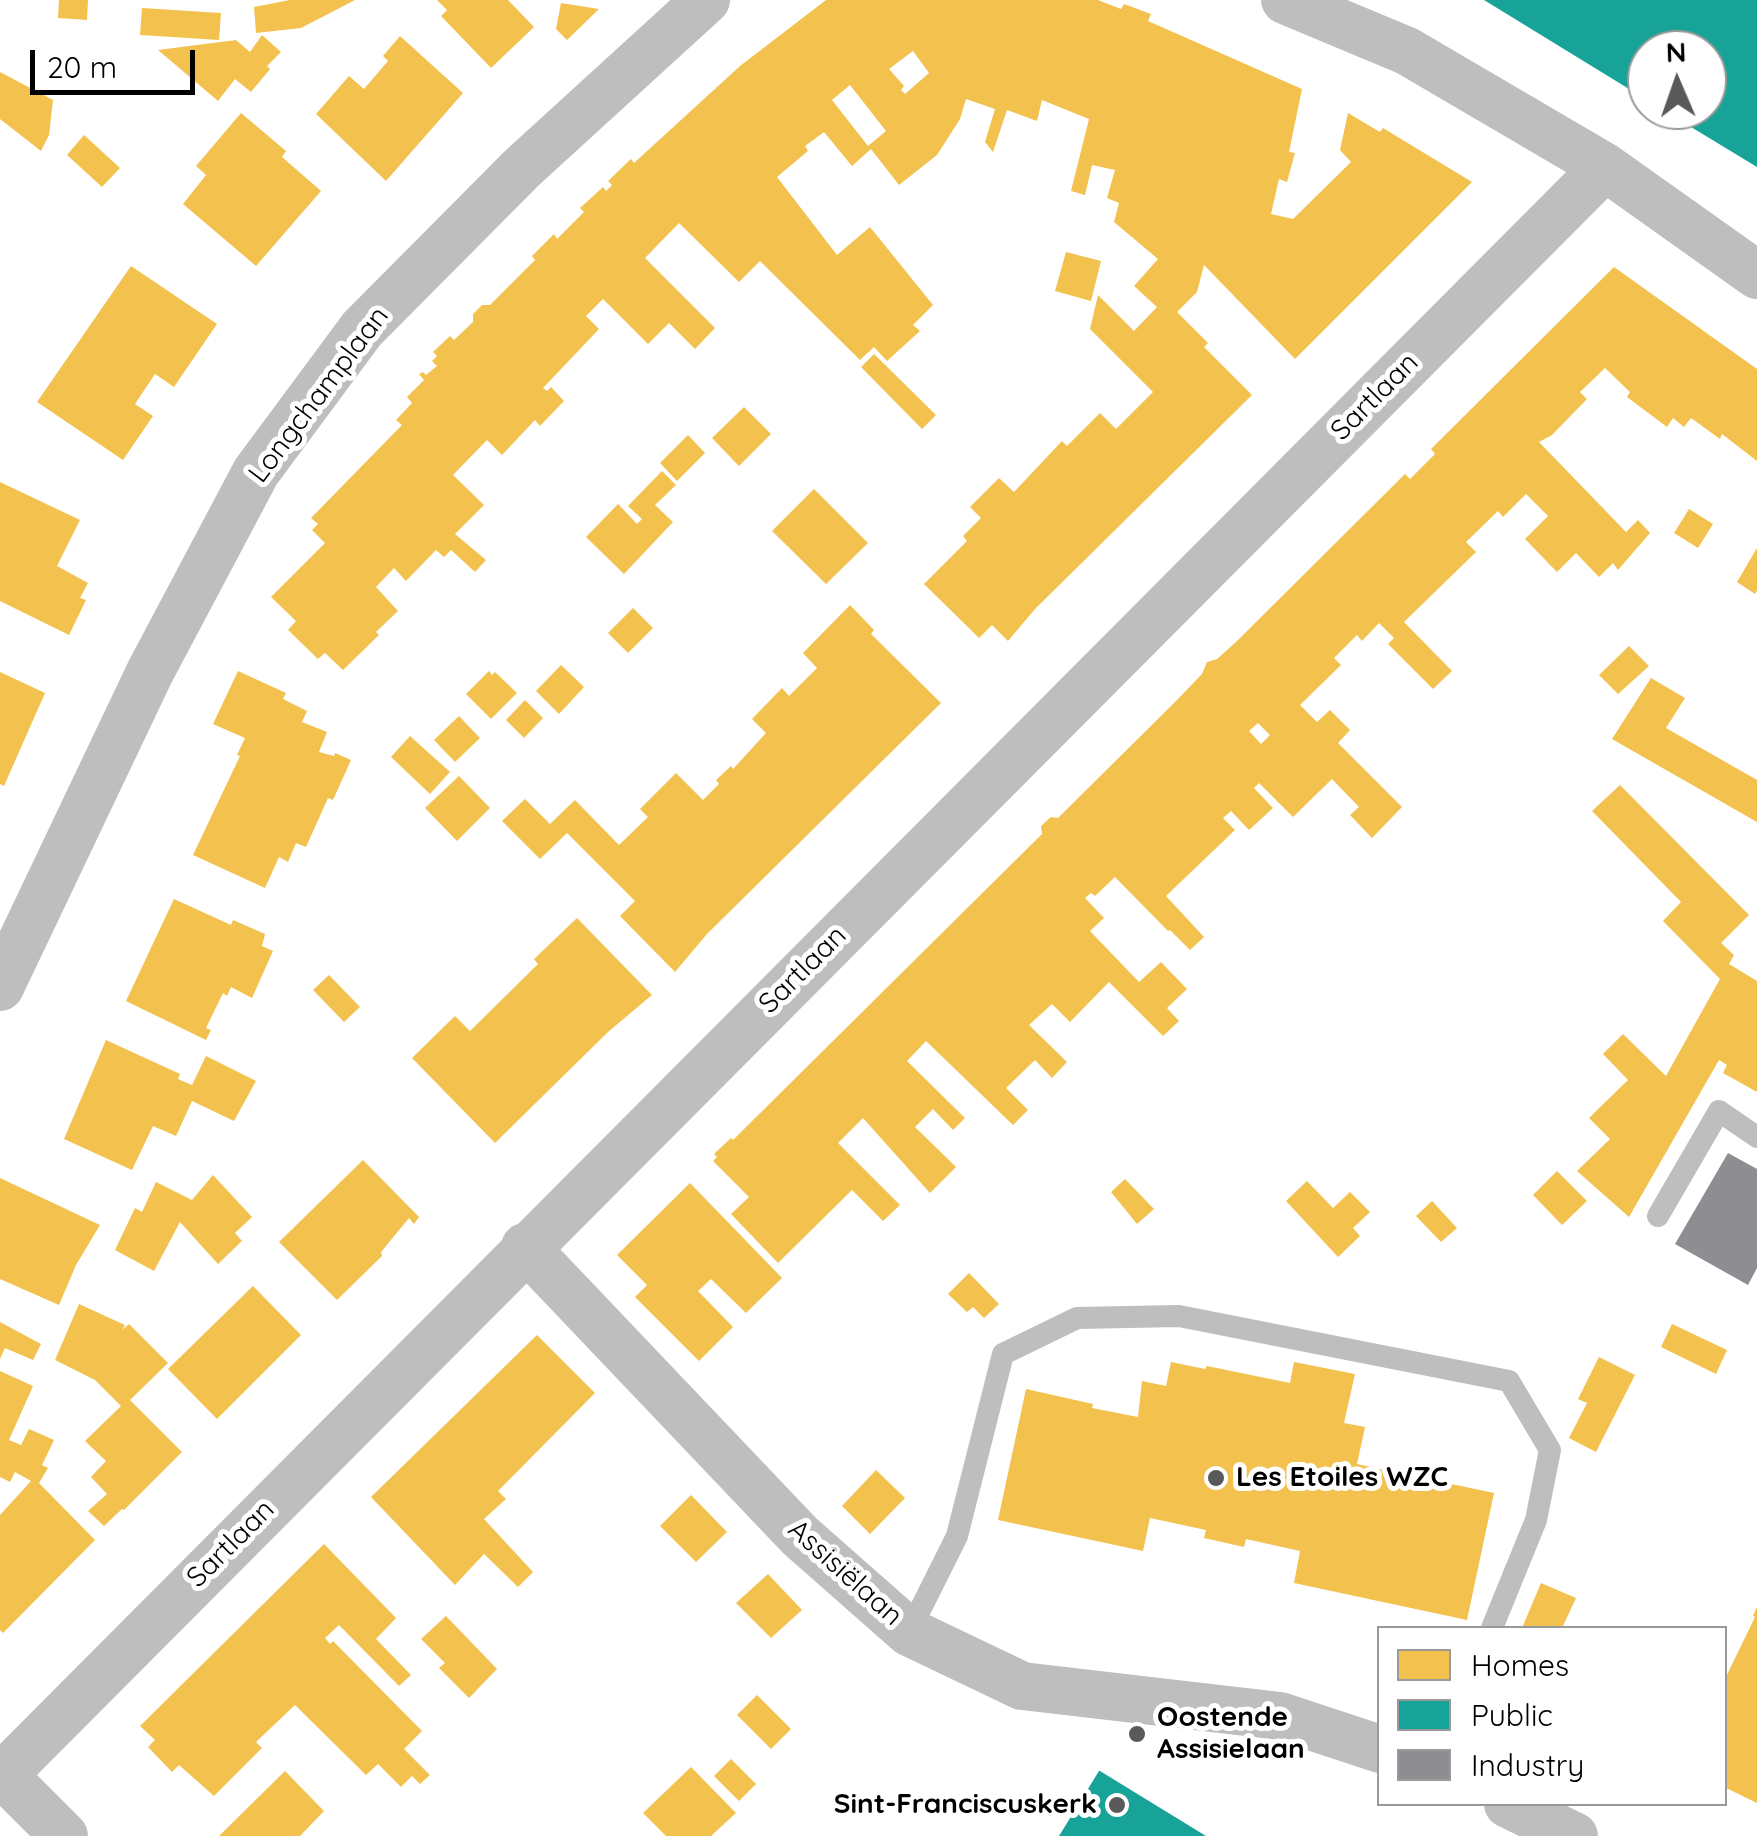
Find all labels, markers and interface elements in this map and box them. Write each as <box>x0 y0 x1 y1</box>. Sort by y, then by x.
scale bar <box>35 30 200 92</box>
north arrow <box>1627 30 1727 130</box>
text: N <box>1665 34 1687 69</box>
text: 20 m <box>47 48 117 86</box>
street label: Longchamplaan <box>242 300 396 490</box>
street label: Sartlaan <box>1324 346 1426 448</box>
street label: Sartlaan <box>752 919 854 1021</box>
place label: Les Etoiles WZC <box>1236 1461 1448 1495</box>
marker: Les Etoiles WZC <box>1205 1467 1227 1489</box>
street label: Sartlaan <box>180 1493 282 1595</box>
street label: Assisiëlaan <box>781 1513 909 1633</box>
legend <box>1377 1626 1727 1806</box>
text: Homes <box>1471 1646 1569 1684</box>
text: Public <box>1471 1696 1553 1734</box>
place label: Oostende Assisielaan <box>1157 1701 1305 1767</box>
marker: Oostende Assisielaan <box>1126 1723 1148 1745</box>
text: Industry <box>1471 1746 1584 1784</box>
place label: Sint-Franciscuskerk <box>834 1788 1097 1822</box>
marker: Sint-Franciscuskerk <box>1106 1794 1128 1816</box>

